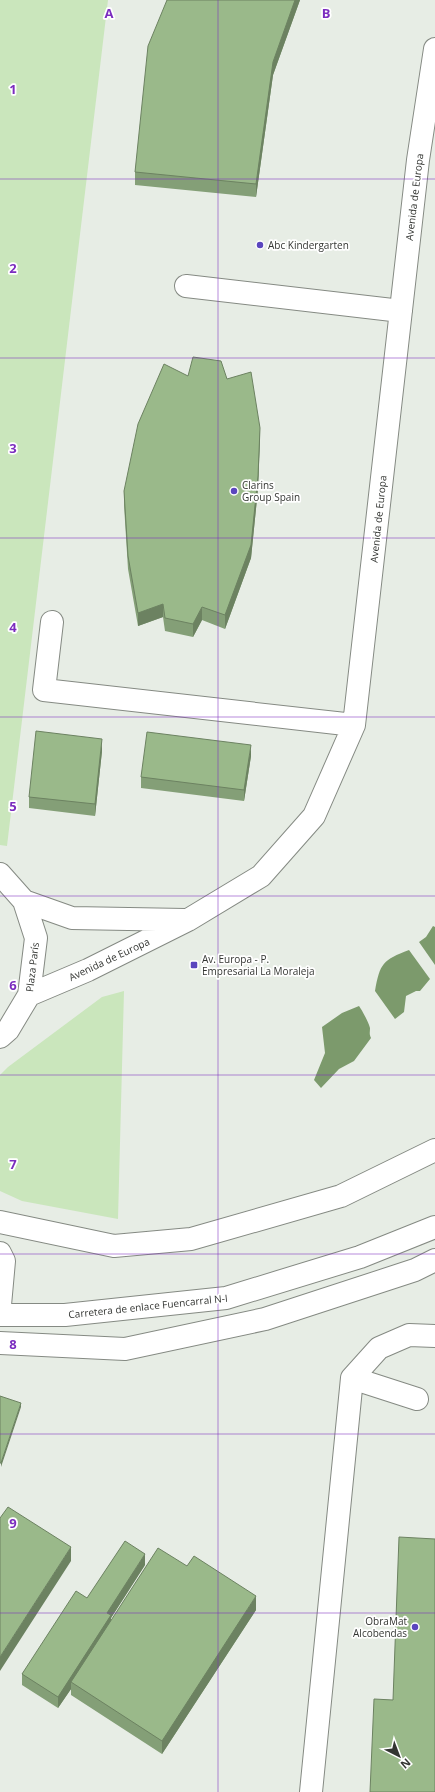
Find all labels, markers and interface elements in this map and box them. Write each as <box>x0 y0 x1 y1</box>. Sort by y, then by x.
text: A <box>105 4 114 22</box>
text: B <box>322 4 331 22</box>
text: 1 <box>9 80 17 98</box>
street label: Avenida de Europa <box>402 153 426 241</box>
place label: Abc Kindergarten <box>268 238 349 252</box>
marker: Abc Kindergarten <box>255 240 265 250</box>
text: 2 <box>9 259 17 277</box>
text: 3 <box>9 439 17 457</box>
street label: Avenida de Europa <box>366 475 390 563</box>
place label: Clarins Group Spain <box>242 478 300 504</box>
marker: Clarins Group Spain <box>229 486 239 496</box>
text: 4 <box>9 618 17 636</box>
text: 5 <box>9 797 17 815</box>
street label: Avenida de Europa <box>66 934 152 984</box>
street label: Plaza París <box>22 941 42 993</box>
place label: Av. Europa - P. Empresarial La Moraleja <box>202 952 315 978</box>
marker: Av. Europa - P. Empresarial La Moraleja <box>189 960 199 970</box>
text: 6 <box>9 976 17 994</box>
text: 7 <box>9 1155 17 1173</box>
street label: Carretera de enlace Fuencarral N-I <box>68 1291 228 1321</box>
text: 8 <box>9 1335 17 1353</box>
text: 9 <box>9 1514 17 1532</box>
place label: ObraMat Alcobendas <box>353 1614 407 1640</box>
marker: ObraMat Alcobendas <box>410 1622 420 1632</box>
north arrow <box>379 1736 419 1776</box>
text: N <box>398 1755 414 1772</box>

